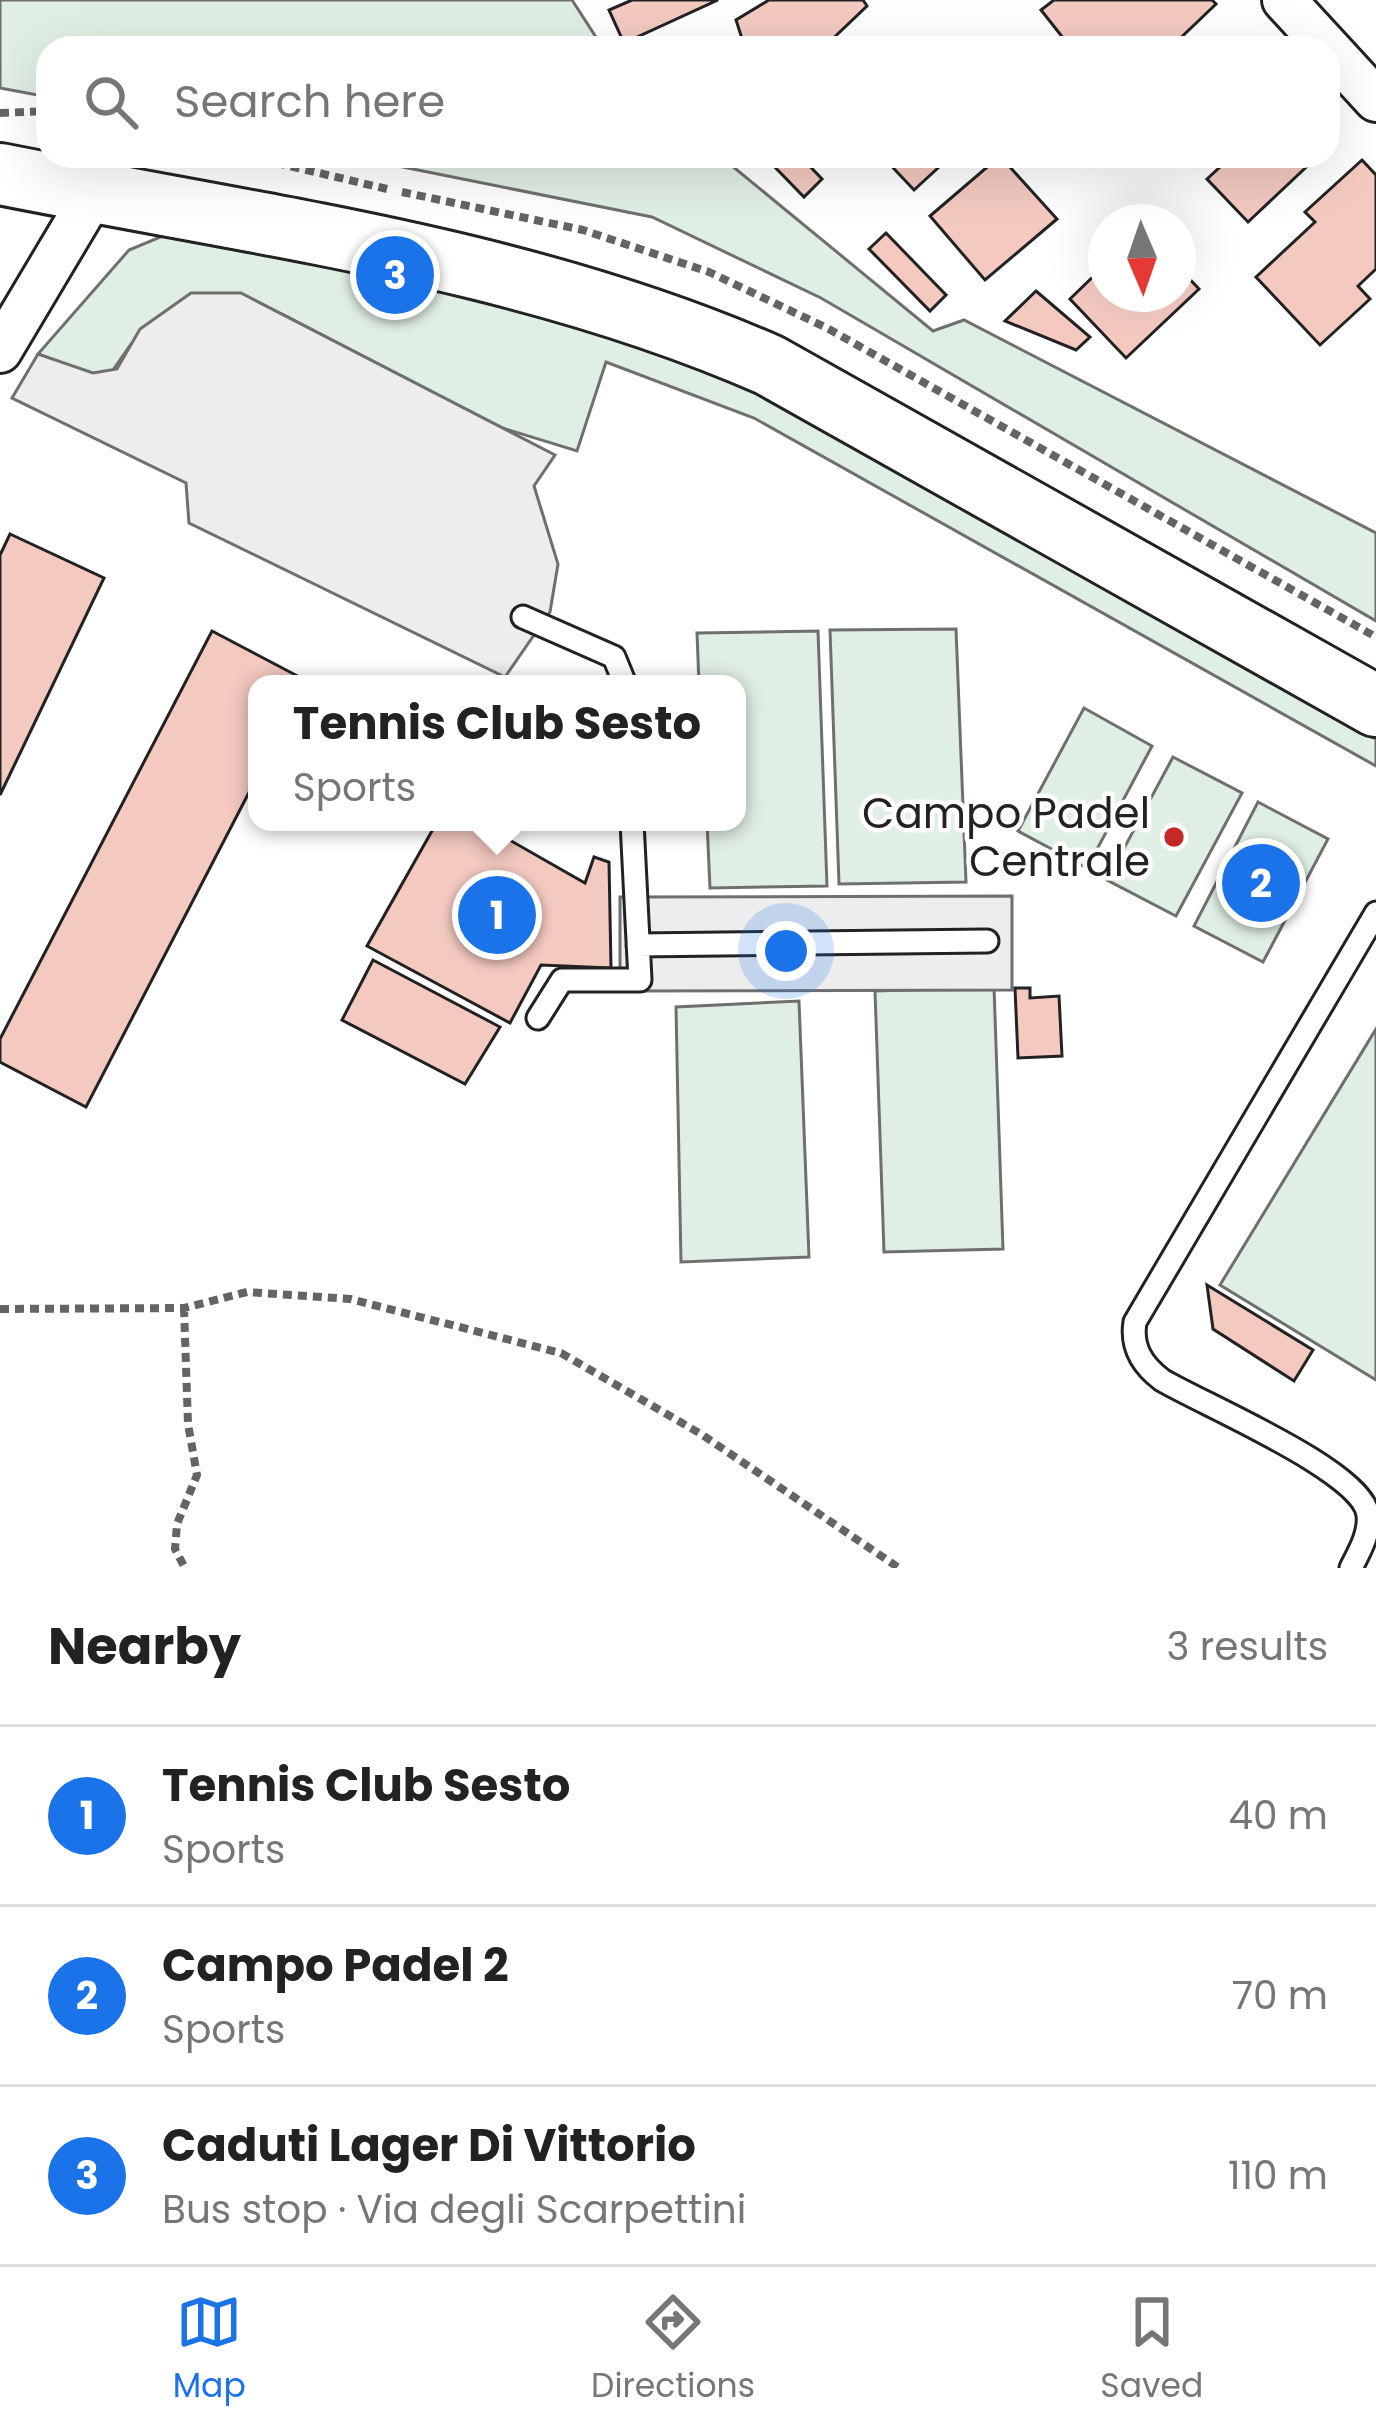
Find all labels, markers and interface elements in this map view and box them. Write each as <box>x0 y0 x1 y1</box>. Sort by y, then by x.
search box <box>36 36 1340 168</box>
icon: search <box>78 69 144 135</box>
text: Search here <box>174 70 445 133</box>
north arrow <box>1088 204 1196 312</box>
pin: 3 <box>356 230 434 320</box>
popup <box>248 675 746 831</box>
text: Tennis Club Sesto <box>293 692 701 755</box>
text: Sports <box>293 760 416 815</box>
place label: Campo Padel Centrale <box>862 784 1150 891</box>
marker: Campo Padel Centrale <box>1161 824 1187 850</box>
pin: 2 <box>1222 838 1300 928</box>
pin: 1 <box>458 870 536 960</box>
your location <box>756 921 816 981</box>
text: Nearby <box>48 1610 241 1682</box>
text: 3 results <box>1166 1619 1328 1674</box>
text: Tennis Club Sesto <box>162 1754 570 1817</box>
text: 1 <box>80 1788 94 1843</box>
text: 40 m <box>1228 1788 1328 1843</box>
text: Sports <box>162 1822 285 1877</box>
text: Campo Padel 2 <box>162 1934 509 1997</box>
text: 2 <box>76 1968 98 2023</box>
text: 70 m <box>1232 1968 1328 2023</box>
text: Sports <box>162 2002 285 2057</box>
text: Caduti Lager Di Vittorio <box>162 2114 696 2177</box>
text: 3 <box>75 2148 99 2203</box>
text: 110 m <box>1228 2148 1328 2203</box>
text: Bus stop · Via degli Scarpettini <box>162 2182 746 2237</box>
tab: Map <box>173 2289 246 2411</box>
tab: Directions <box>591 2289 755 2411</box>
tab: Saved <box>1100 2289 1203 2411</box>

